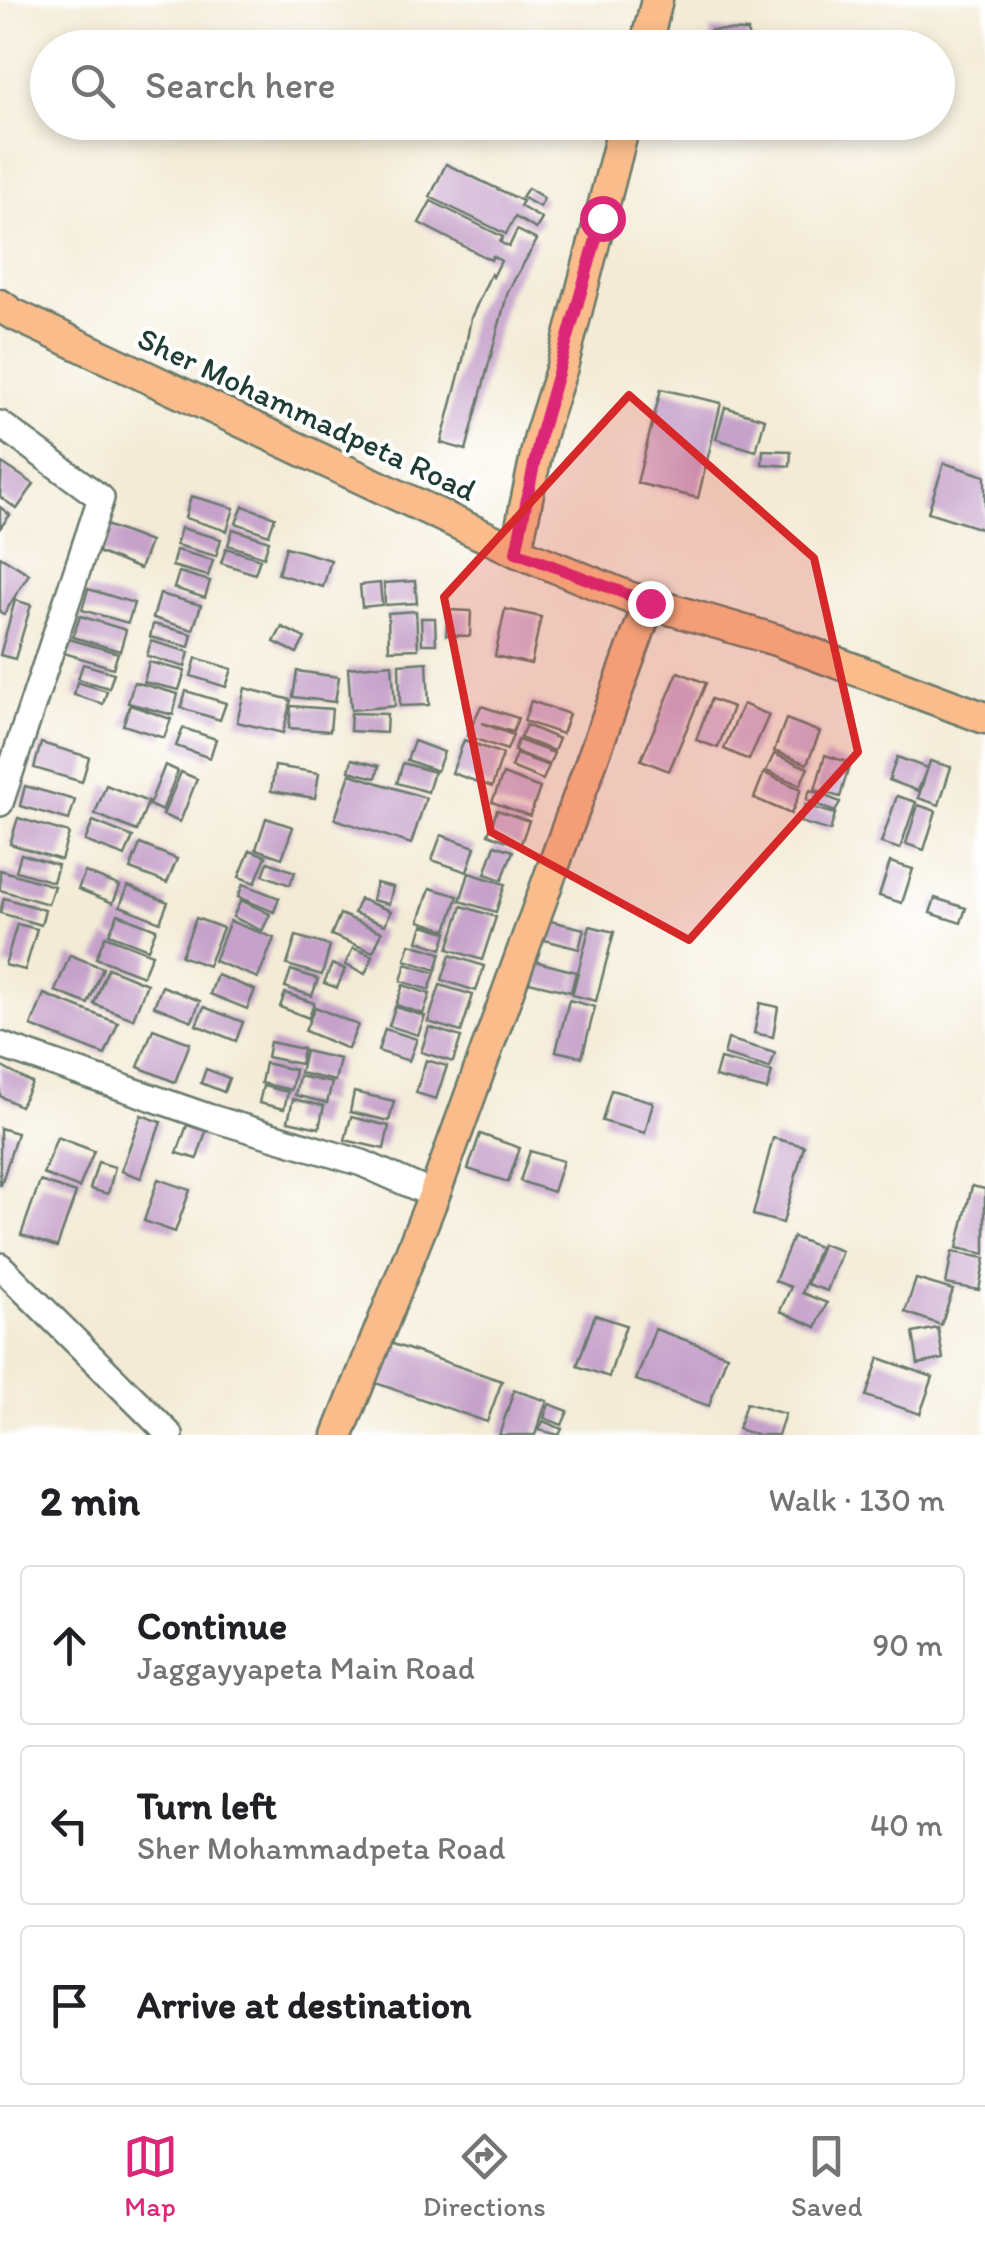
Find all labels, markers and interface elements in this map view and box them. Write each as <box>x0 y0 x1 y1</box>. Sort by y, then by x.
search box <box>30 30 955 140</box>
icon: search <box>65 58 120 113</box>
text: Search here <box>145 62 336 108</box>
route start <box>580 196 626 242</box>
street label: Sher Mohammadpeta Road <box>132 319 482 509</box>
route end <box>628 581 674 627</box>
text: 2 min <box>40 1475 140 1526</box>
text: Walk · 130 m <box>769 1481 945 1519</box>
text: Continue <box>137 1603 287 1649</box>
icon: ahead <box>42 1618 97 1673</box>
text: 90 m <box>872 1626 943 1664</box>
text: Jaggayyapeta Main Road <box>137 1649 475 1687</box>
text: Turn left <box>137 1783 277 1829</box>
icon: left <box>42 1798 97 1853</box>
text: 40 m <box>870 1806 943 1844</box>
text: Sher Mohammadpeta Road <box>137 1829 506 1867</box>
icon: arrive <box>42 1978 97 2033</box>
text: Arrive at destination <box>137 1982 472 2028</box>
tab: Map <box>123 2129 178 2223</box>
tab: Directions <box>423 2129 546 2223</box>
tab: Saved <box>791 2129 862 2223</box>

